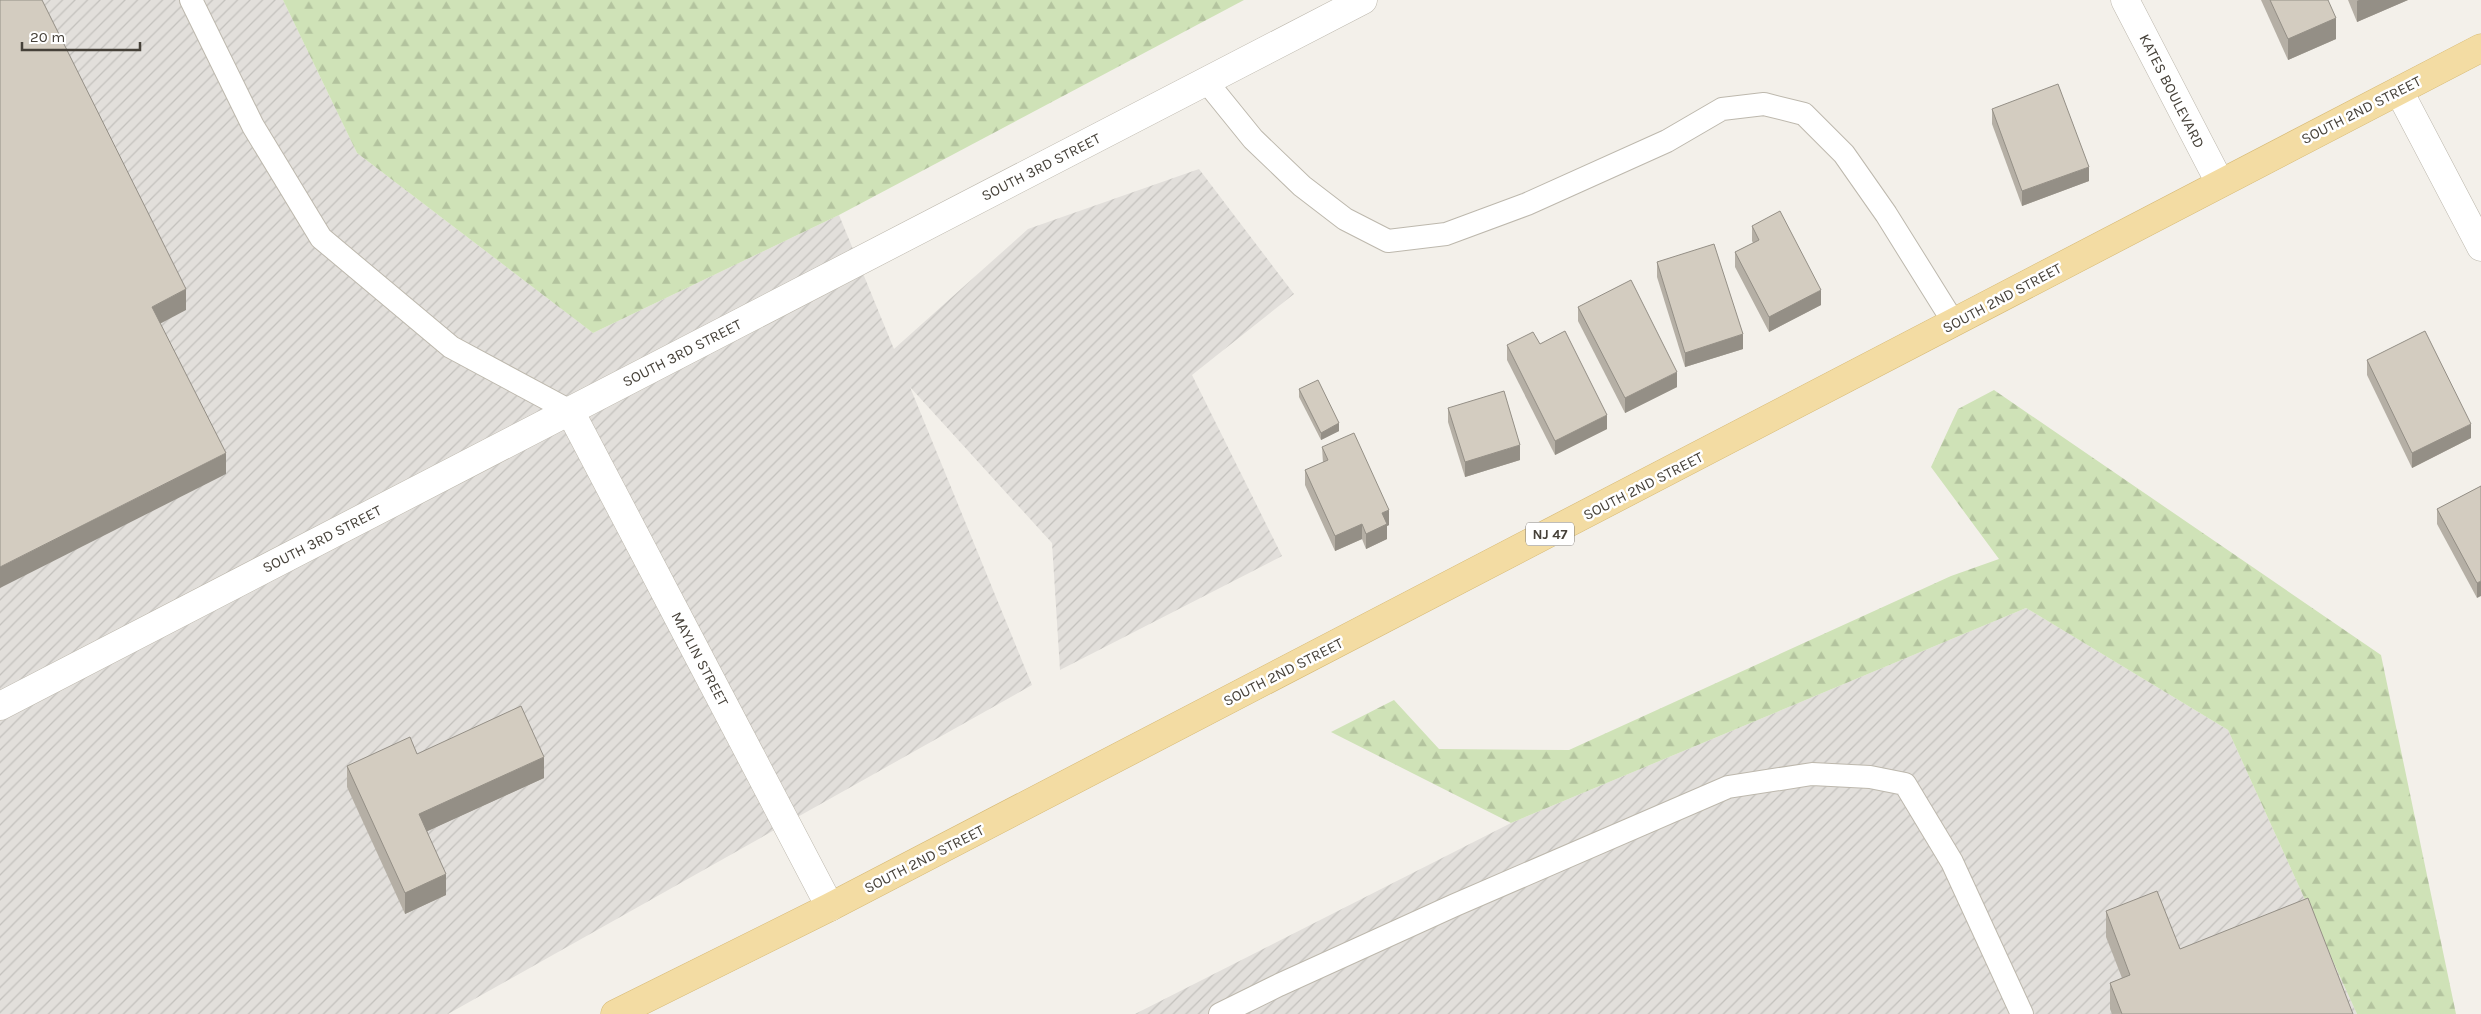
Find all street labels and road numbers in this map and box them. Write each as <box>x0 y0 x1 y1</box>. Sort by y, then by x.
street label: KATES BOULEVARD <box>2135 31 2209 151</box>
street label: SOUTH 2ND STREET <box>2298 72 2424 148</box>
street label: SOUTH 3RD STREET <box>978 129 1104 205</box>
street label: SOUTH 2ND STREET <box>1939 259 2065 337</box>
street label: SOUTH 3RD STREET <box>619 315 745 391</box>
street label: SOUTH 2ND STREET <box>1580 448 1706 524</box>
street label: SOUTH 3RD STREET <box>259 501 385 577</box>
road number: NJ 47 <box>1526 522 1574 546</box>
street label: MAYLIN STREET <box>668 609 733 710</box>
street label: SOUTH 2ND STREET <box>1220 634 1346 710</box>
street label: SOUTH 2ND STREET <box>861 821 987 897</box>

